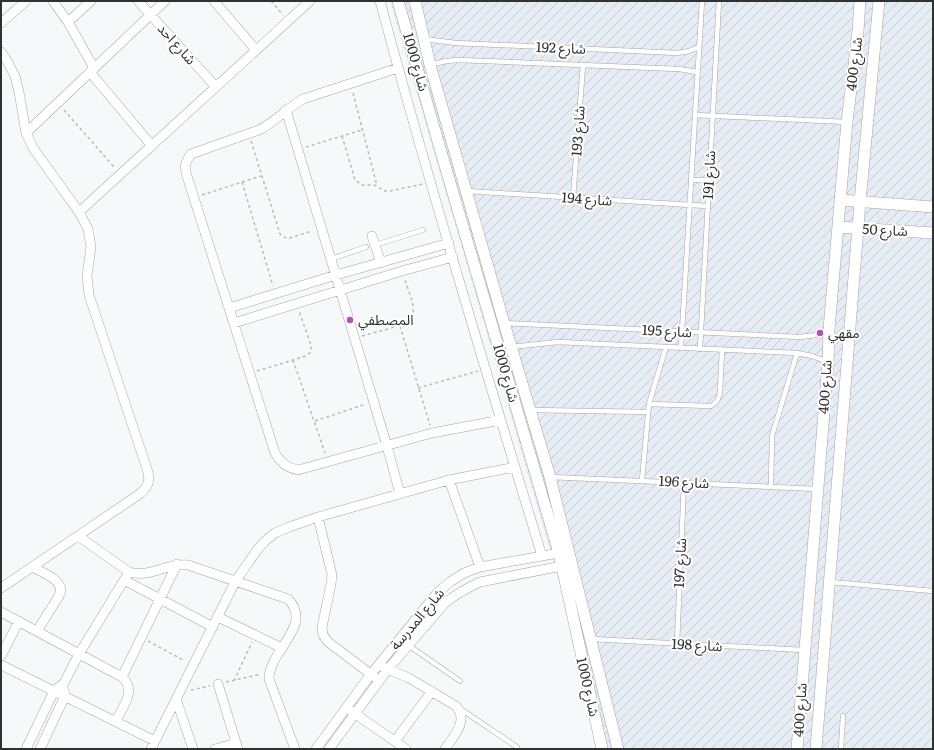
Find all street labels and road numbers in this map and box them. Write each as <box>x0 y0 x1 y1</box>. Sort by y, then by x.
street label: شارع احد <box>152 18 202 70</box>
street label: شارع 1000 <box>397 30 435 94</box>
street label: شارع 192 <box>536 36 586 60</box>
street label: شارع 400 <box>840 36 868 92</box>
street label: شارع 193 <box>565 105 591 157</box>
street label: شارع 191 <box>697 150 721 200</box>
street label: شارع 194 <box>561 186 613 212</box>
street label: شارع 50 <box>862 218 908 242</box>
street label: شارع 195 <box>641 319 693 343</box>
street label: شارع 1000 <box>487 341 525 405</box>
street label: شارع 400 <box>812 359 838 415</box>
street label: شارع 196 <box>658 470 710 494</box>
street label: شارع 197 <box>668 537 692 589</box>
street label: شارع المدرسة <box>384 583 450 655</box>
street label: شارع 198 <box>671 633 723 657</box>
street label: شارع 1000 <box>571 655 605 719</box>
street label: شارع 400 <box>787 682 813 738</box>

